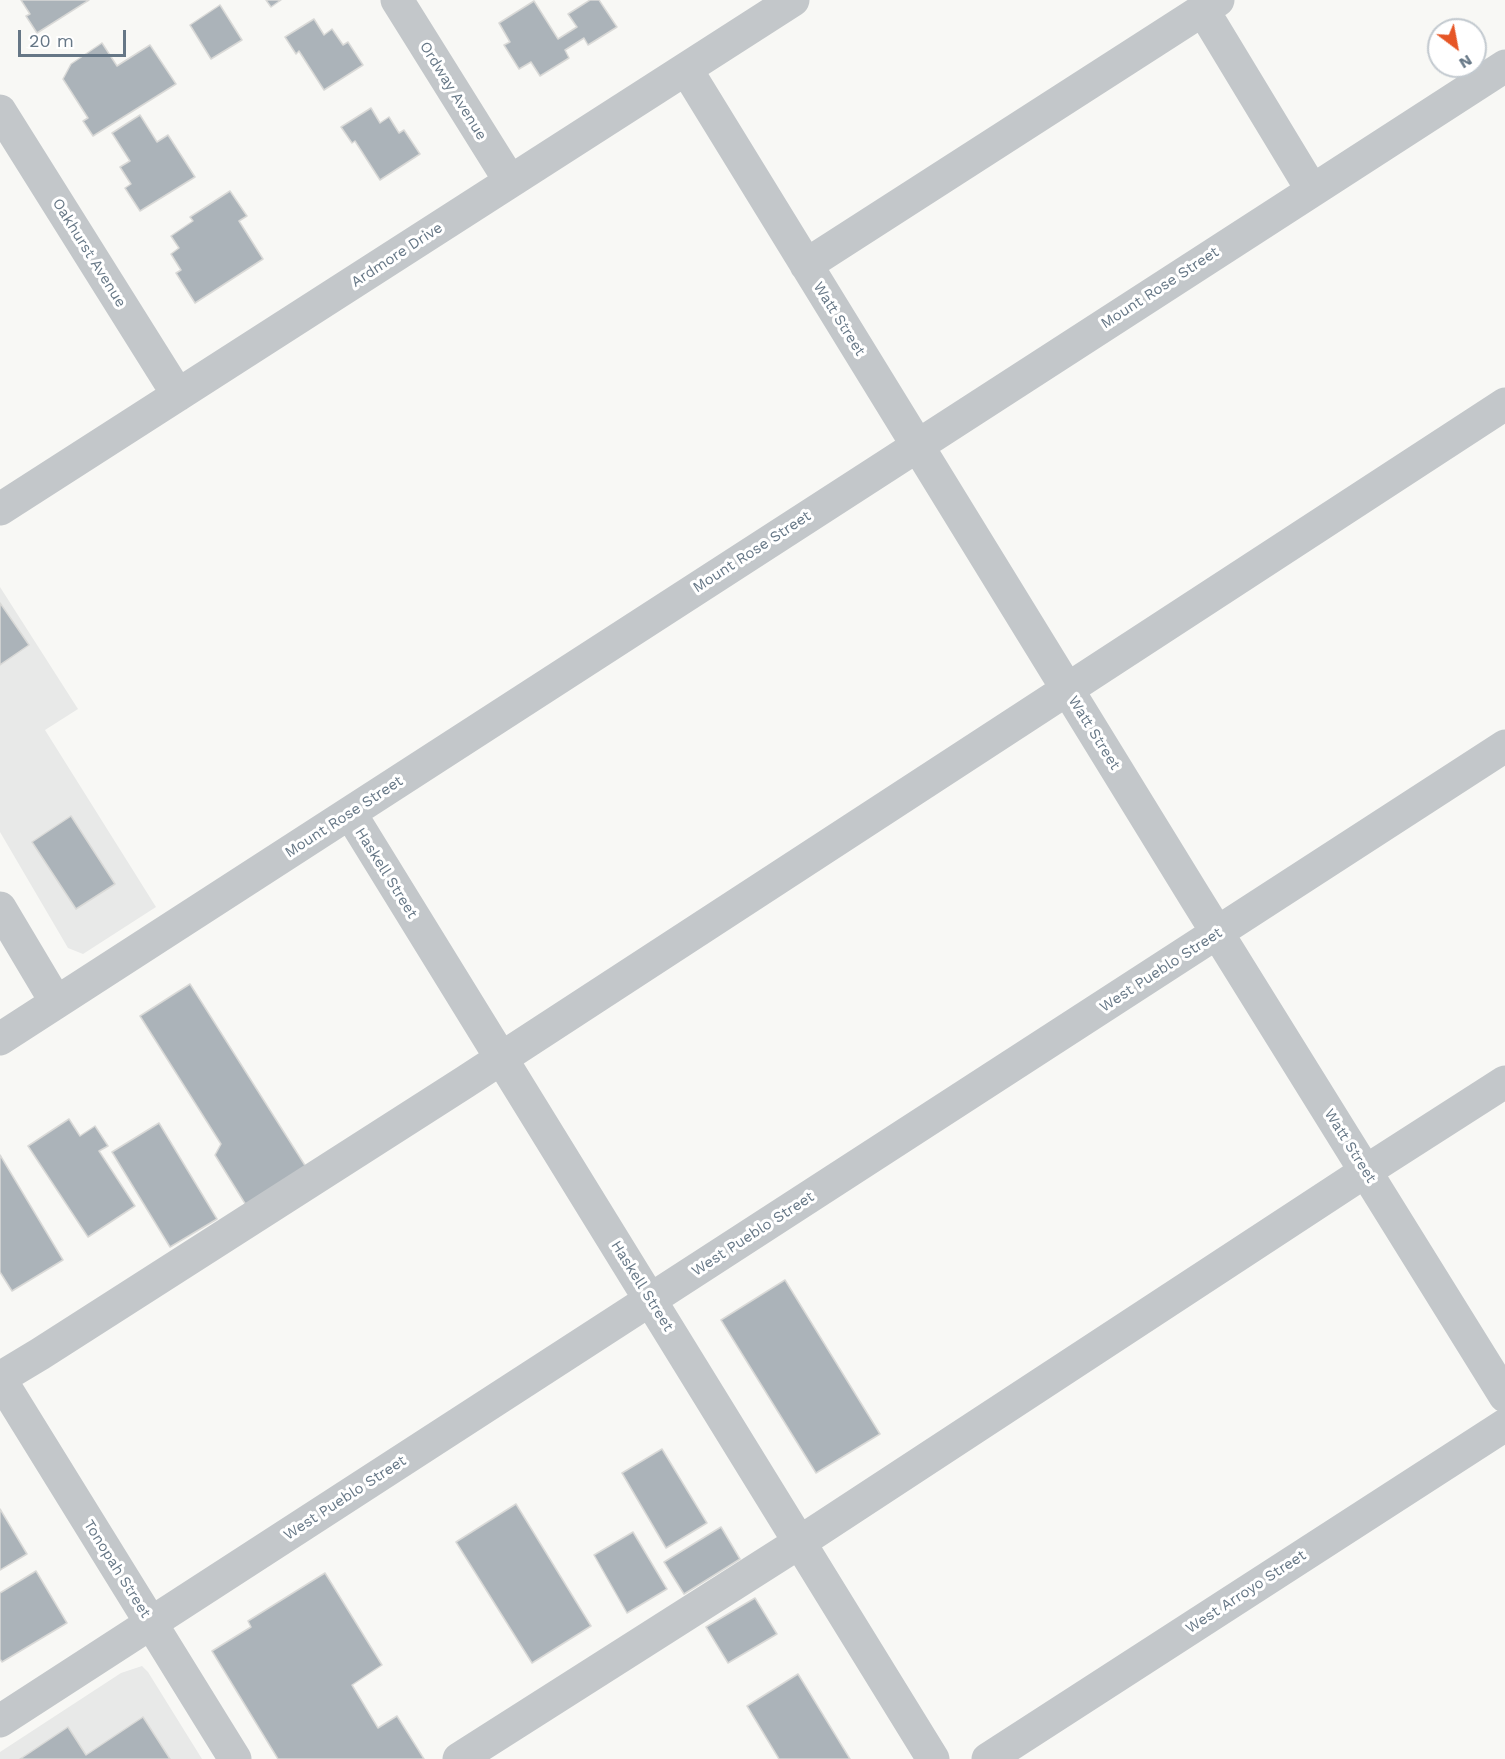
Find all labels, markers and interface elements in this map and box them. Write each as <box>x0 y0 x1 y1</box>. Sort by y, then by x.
scale bar <box>21 18 129 56</box>
north arrow <box>1427 18 1487 78</box>
text: 20 m <box>29 30 74 51</box>
street label: Ordway Avenue <box>415 38 491 144</box>
text: N <box>1456 51 1476 73</box>
street label: Oakhurst Avenue <box>48 195 130 311</box>
street label: Ardmore Drive <box>348 219 446 291</box>
street label: Mount Rose Street <box>1098 243 1222 333</box>
street label: Watt Street <box>809 279 869 359</box>
street label: Mount Rose Street <box>690 507 814 597</box>
street label: Watt Street <box>1064 693 1124 773</box>
street label: Mount Rose Street <box>282 772 406 862</box>
street label: Haskell Street <box>351 824 421 922</box>
street label: West Pueblo Street <box>1096 924 1226 1016</box>
street label: Watt Street <box>1320 1106 1380 1186</box>
street label: West Pueblo Street <box>688 1188 818 1280</box>
street label: Haskell Street <box>607 1237 677 1335</box>
street label: West Pueblo Street <box>280 1452 410 1544</box>
street label: Tonopah Street <box>80 1517 154 1621</box>
street label: West Arroyo Street <box>1183 1546 1309 1638</box>

